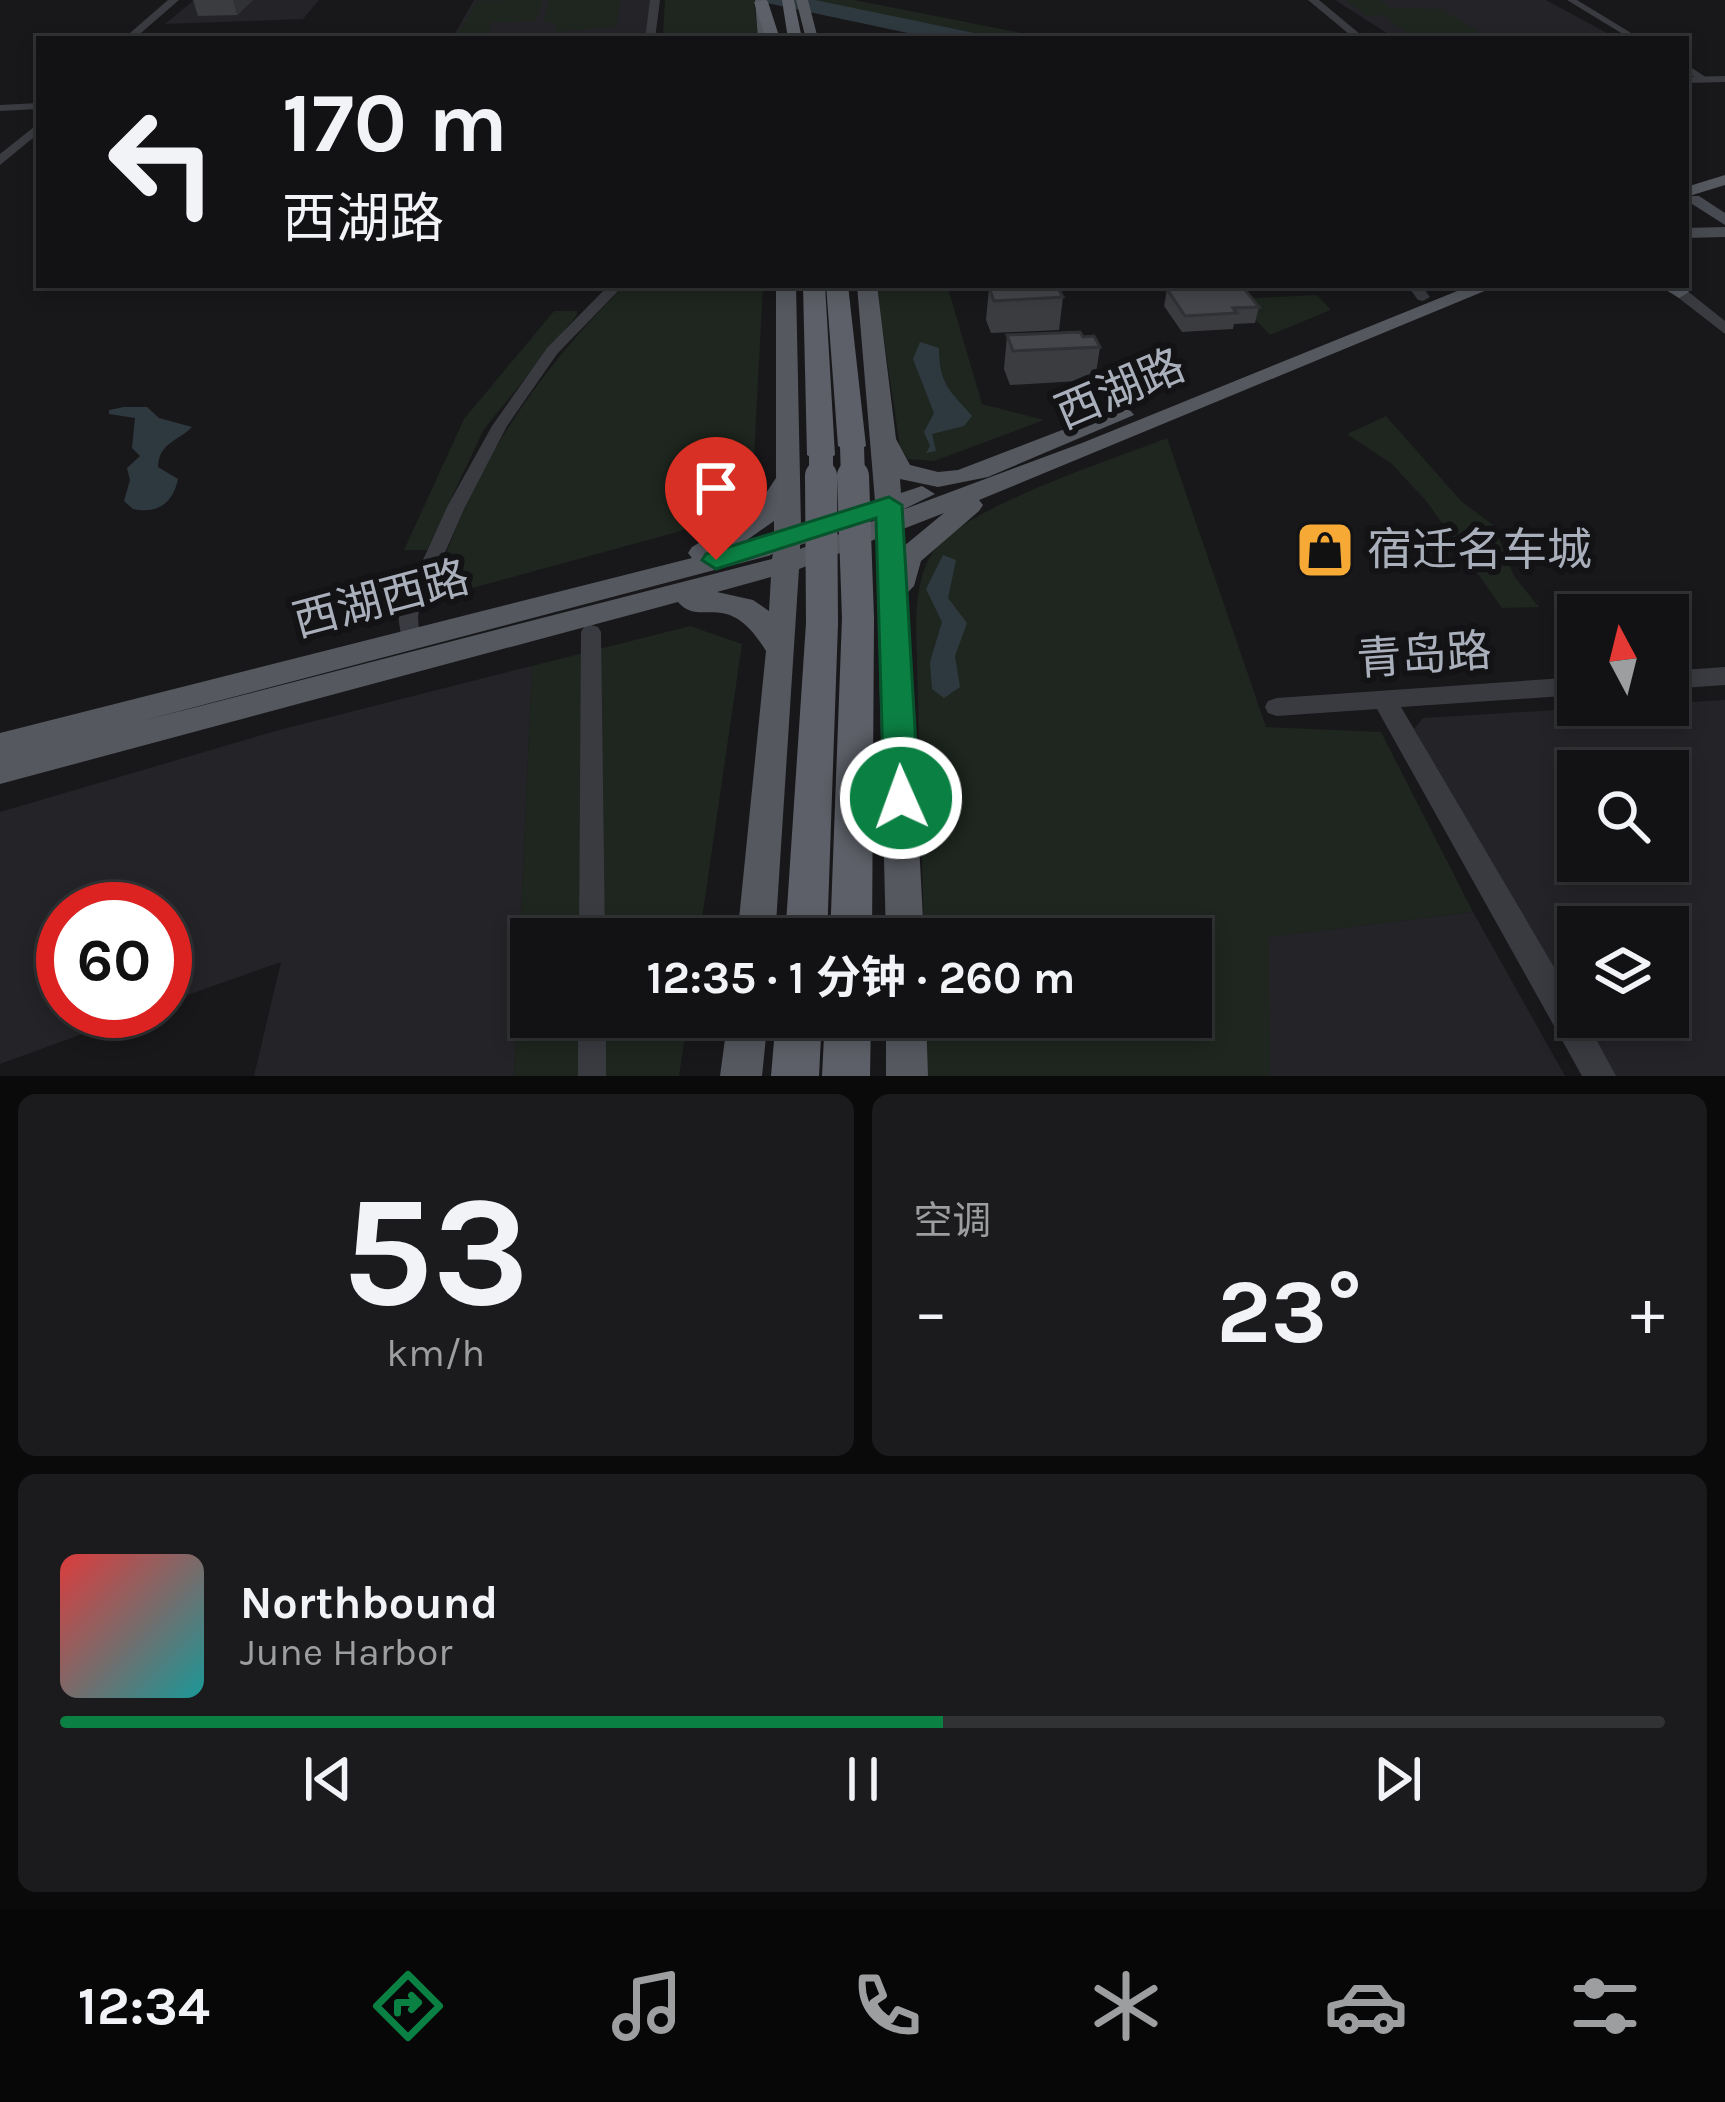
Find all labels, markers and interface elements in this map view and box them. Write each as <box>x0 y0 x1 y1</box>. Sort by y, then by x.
text: 170 m <box>282 74 508 172</box>
icon: left <box>84 84 240 240</box>
text: 西湖路 <box>282 187 444 251</box>
street label: 西湖路 <box>1048 339 1192 439</box>
pin <box>665 437 767 560</box>
icon: arrive <box>683 455 749 521</box>
shop icon: 宿迁名车城 <box>1294 519 1356 581</box>
place label: 宿迁名车城 <box>1367 524 1592 576</box>
street label: 西湖西路 <box>287 551 475 647</box>
north arrow <box>1557 594 1689 726</box>
map controls <box>1557 594 1689 1038</box>
street label: 青岛路 <box>1355 624 1493 686</box>
position arrow <box>838 735 964 861</box>
button: search <box>1557 750 1689 882</box>
speed limit sign: 60 <box>36 882 192 1038</box>
button: layers <box>1557 906 1689 1038</box>
text: 12:35 · 1 分钟 · 260 m <box>647 952 1076 1004</box>
text: 53 <box>342 1161 530 1343</box>
text: 空调 <box>914 1198 992 1244</box>
text: 23° <box>1217 1259 1362 1365</box>
text: − <box>914 1273 948 1351</box>
text: + <box>1630 1273 1665 1351</box>
text: km/h <box>386 1330 485 1376</box>
text: Northbound <box>240 1577 498 1629</box>
text: June Harbor <box>240 1629 452 1675</box>
icon: previous <box>295 1746 361 1812</box>
icon: pause <box>830 1746 896 1812</box>
icon: next <box>1365 1746 1431 1812</box>
icon: directions <box>366 1964 450 2048</box>
icon: music <box>605 1964 689 2048</box>
icon: phone <box>845 1964 929 2048</box>
icon: climate <box>1084 1964 1168 2048</box>
icon: car <box>1324 1964 1408 2048</box>
icon: filters <box>1563 1964 1647 2048</box>
text: 12:34 <box>78 1974 210 2038</box>

